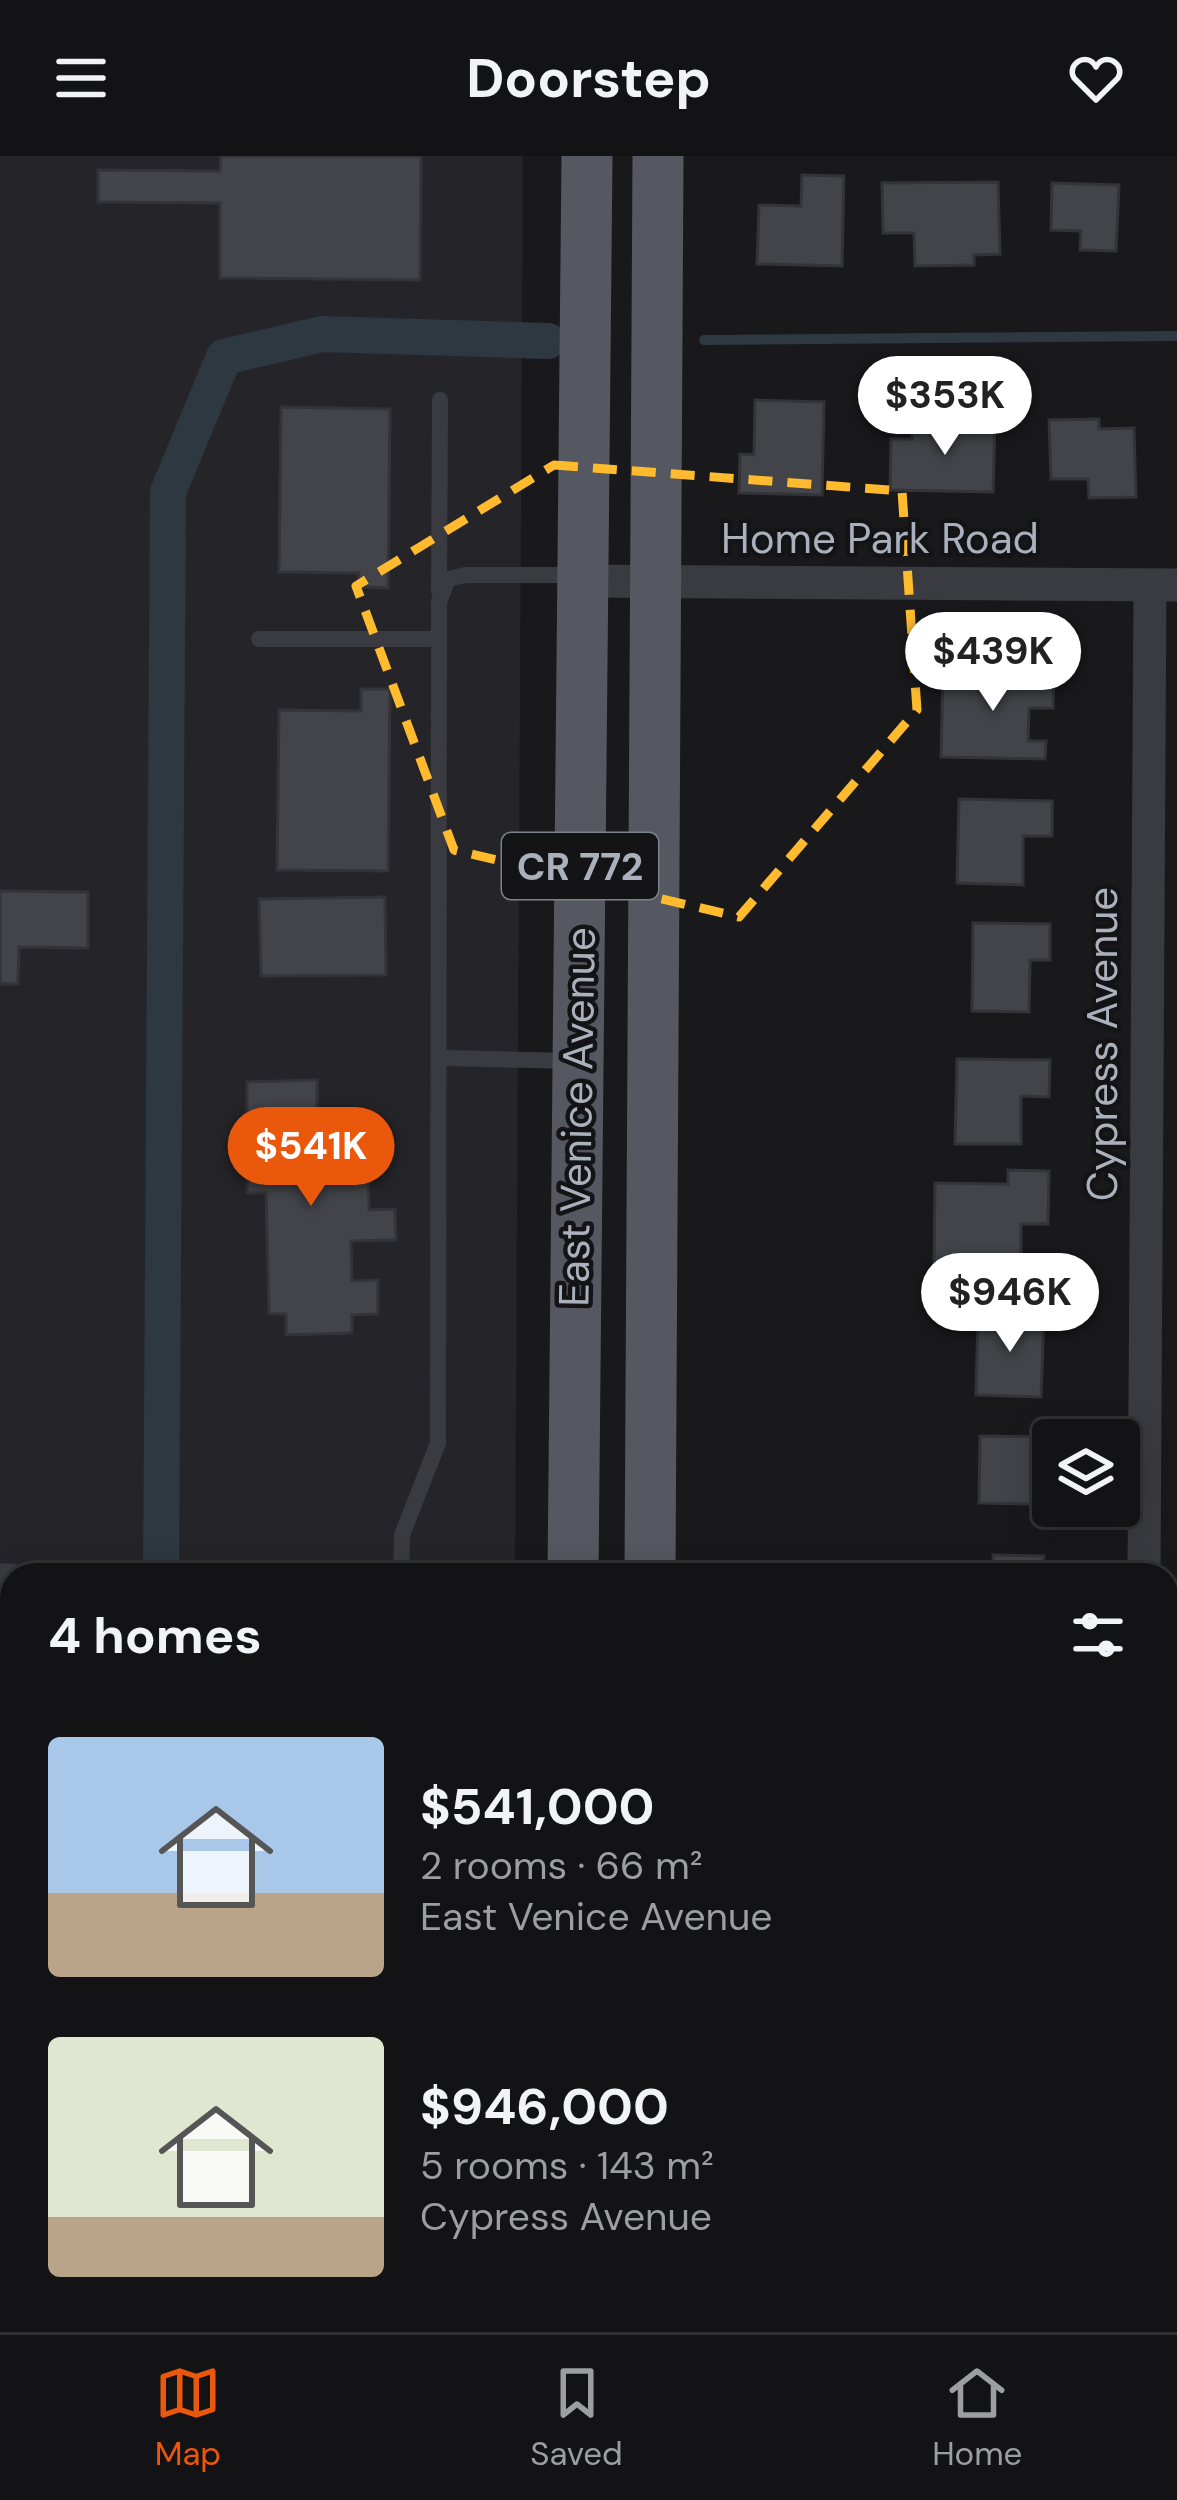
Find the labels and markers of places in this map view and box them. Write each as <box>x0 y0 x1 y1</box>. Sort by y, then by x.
pin: $353K <box>861 356 1029 458</box>
pin: $439K <box>909 612 1077 714</box>
pin: $541K <box>227 1107 395 1209</box>
pin: $946K <box>926 1253 1094 1355</box>

